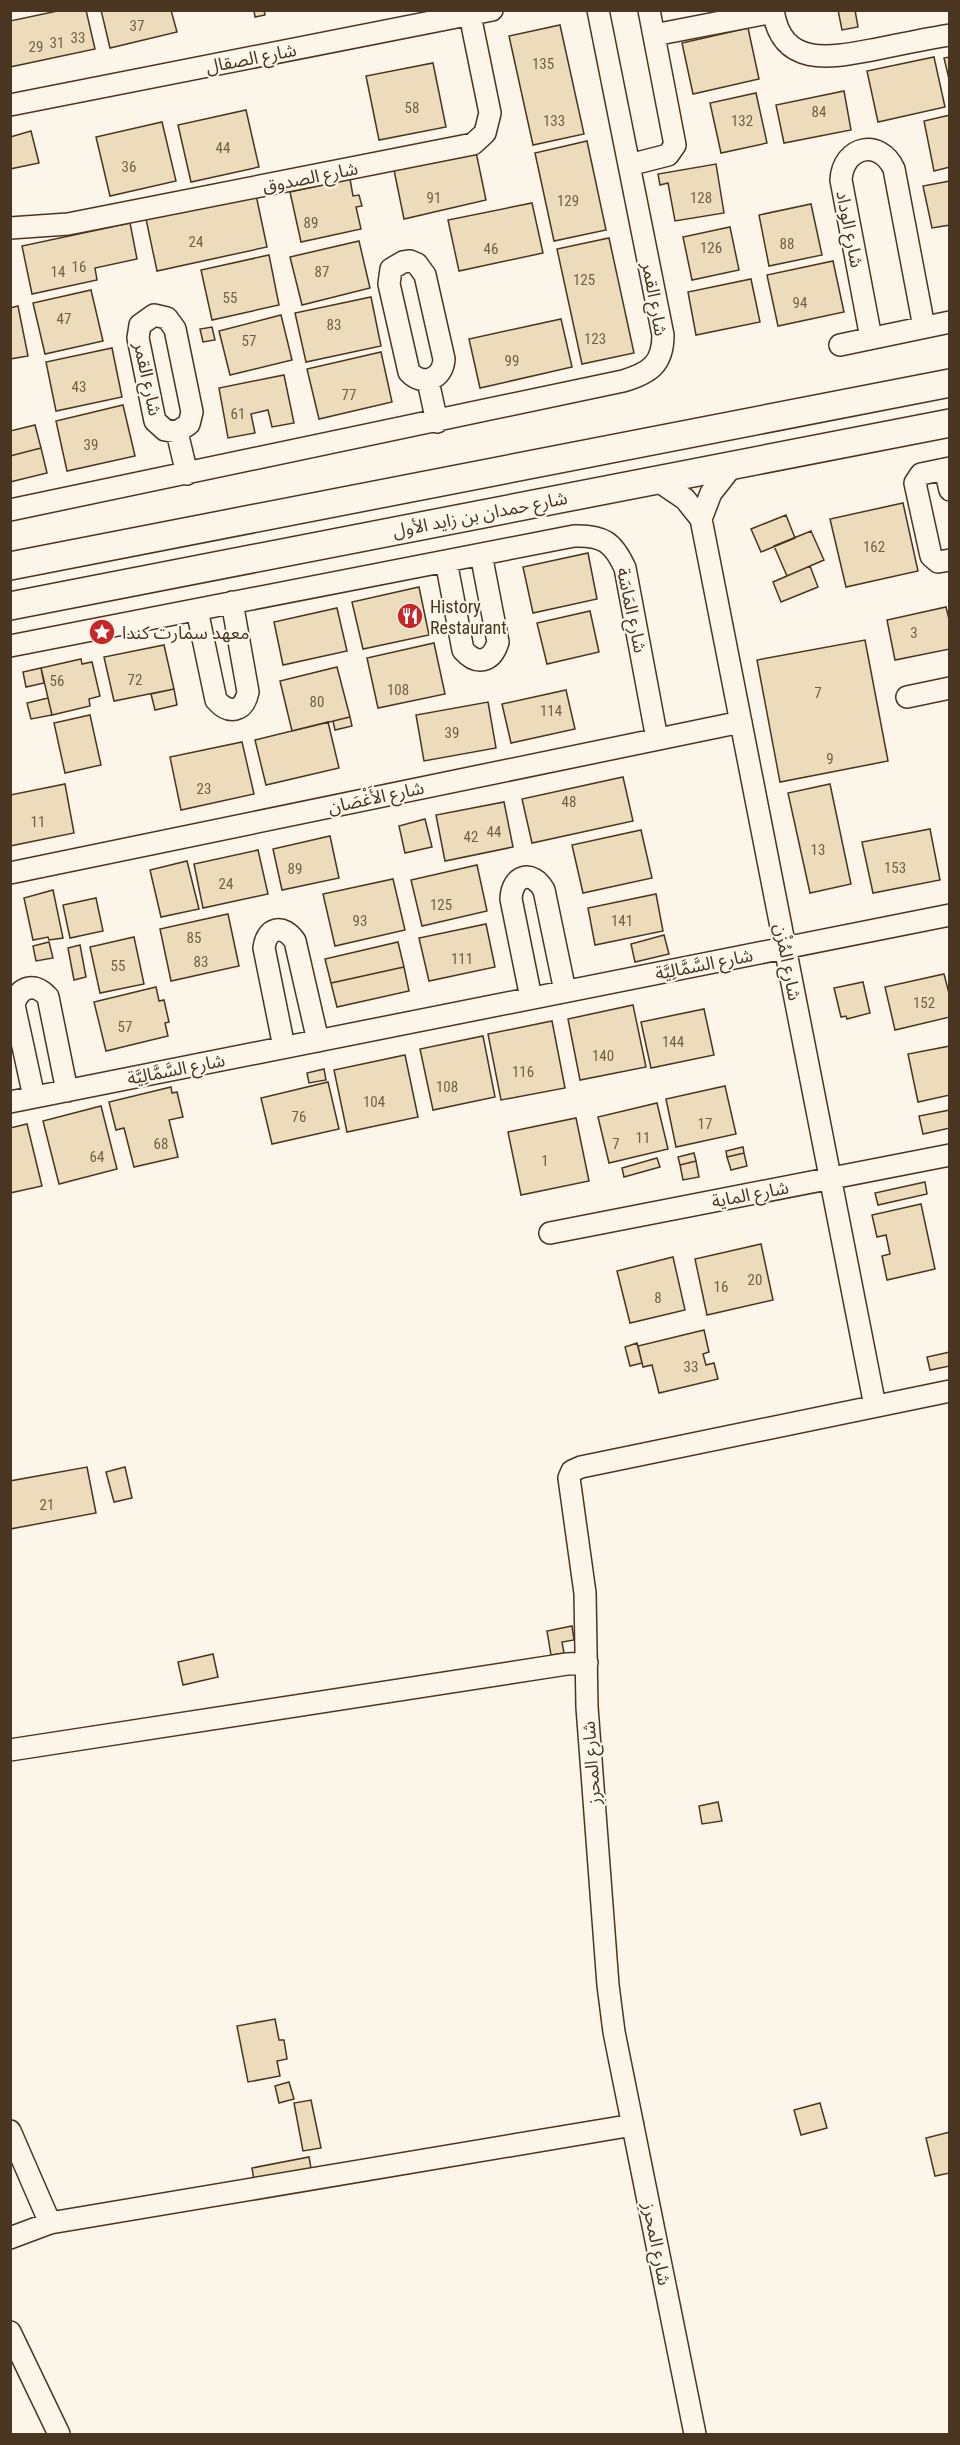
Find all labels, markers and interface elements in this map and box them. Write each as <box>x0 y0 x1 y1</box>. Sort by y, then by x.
house number: 37 <box>130 17 144 35</box>
house number: 33 <box>71 29 85 47</box>
house number: 31 <box>50 34 64 52</box>
house number: 29 <box>29 38 43 56</box>
street label: شارع الصقال <box>204 39 299 81</box>
house number: 135 <box>532 55 554 73</box>
house number: 58 <box>405 99 419 117</box>
house number: 84 <box>812 103 826 121</box>
house number: 133 <box>543 112 565 130</box>
house number: 132 <box>731 112 753 130</box>
house number: 44 <box>216 139 230 157</box>
street label: شارع الصدوق <box>260 157 360 200</box>
house number: 36 <box>122 158 136 176</box>
house number: 91 <box>427 189 441 207</box>
house number: 128 <box>690 189 712 207</box>
street label: شارع الوداد <box>828 189 868 270</box>
house number: 129 <box>557 192 579 210</box>
house number: 89 <box>304 214 318 232</box>
house number: 24 <box>189 233 203 251</box>
house number: 88 <box>780 235 794 253</box>
house number: 126 <box>700 239 722 257</box>
house number: 46 <box>484 240 498 258</box>
house number: 16 <box>72 258 86 276</box>
street label: شارع القمر <box>634 259 672 338</box>
house number: 14 <box>51 263 65 281</box>
house number: 87 <box>315 263 329 281</box>
house number: 125 <box>573 271 595 289</box>
house number: 55 <box>223 289 237 307</box>
house number: 94 <box>793 294 807 312</box>
house number: 47 <box>57 310 71 328</box>
house number: 83 <box>327 316 341 334</box>
house number: 123 <box>584 330 606 348</box>
house number: 57 <box>242 332 256 350</box>
street label: شارع القمر <box>126 339 166 419</box>
house number: 99 <box>505 352 519 370</box>
house number: 43 <box>72 378 86 396</box>
house number: 77 <box>342 386 356 404</box>
house number: 61 <box>231 405 245 423</box>
house number: 39 <box>84 436 98 454</box>
street label: شارع حمدان بن زايد الأول <box>391 487 570 545</box>
house number: 162 <box>863 538 885 556</box>
street label: شارع المَاسَة <box>609 565 651 655</box>
place label: History Restaurant <box>430 596 507 638</box>
restaurant icon: History Restaurant <box>395 601 425 631</box>
place icon: معهد سمارت كندا <box>87 617 117 647</box>
place label: معهد سمارت كندا <box>122 622 249 644</box>
house number: 3 <box>910 624 918 642</box>
house number: 72 <box>128 671 142 689</box>
house number: 56 <box>50 672 64 690</box>
house number: 108 <box>387 681 409 699</box>
house number: 7 <box>814 684 822 702</box>
house number: 80 <box>310 693 324 711</box>
house number: 114 <box>540 702 562 720</box>
house number: 39 <box>445 724 459 742</box>
house number: 9 <box>826 750 834 768</box>
street label: شارع الأَغْصَان <box>326 774 427 821</box>
house number: 23 <box>197 780 211 798</box>
house number: 48 <box>562 793 576 811</box>
house number: 11 <box>31 813 45 831</box>
house number: 44 <box>487 823 501 841</box>
house number: 42 <box>464 828 478 846</box>
house number: 13 <box>811 841 825 859</box>
house number: 153 <box>884 859 906 877</box>
house number: 89 <box>288 860 302 878</box>
house number: 24 <box>219 875 233 893</box>
house number: 125 <box>430 896 452 914</box>
house number: 93 <box>353 912 367 930</box>
house number: 141 <box>611 912 633 930</box>
street label: شارع المُزْن <box>766 922 806 1003</box>
house number: 85 <box>187 929 201 947</box>
street label: شارع السَّمَّالِيَّة <box>653 944 755 988</box>
house number: 111 <box>451 950 473 968</box>
house number: 83 <box>194 953 208 971</box>
house number: 55 <box>111 957 125 975</box>
house number: 152 <box>913 994 935 1012</box>
house number: 57 <box>118 1018 132 1036</box>
house number: 144 <box>662 1033 684 1051</box>
house number: 140 <box>592 1047 614 1065</box>
street label: شارع السَّمَّالِيَّة <box>125 1049 227 1093</box>
house number: 116 <box>512 1063 534 1081</box>
house number: 108 <box>436 1078 458 1096</box>
house number: 104 <box>363 1093 385 1111</box>
house number: 76 <box>292 1108 306 1126</box>
house number: 17 <box>698 1115 712 1133</box>
house number: 11 <box>636 1129 650 1147</box>
house number: 68 <box>154 1135 168 1153</box>
house number: 7 <box>612 1135 620 1153</box>
house number: 64 <box>90 1148 104 1166</box>
house number: 1 <box>541 1152 549 1170</box>
street label: شارع الماية <box>710 1176 791 1216</box>
house number: 20 <box>748 1271 762 1289</box>
house number: 16 <box>714 1278 728 1296</box>
house number: 8 <box>654 1289 662 1307</box>
house number: 33 <box>684 1358 698 1376</box>
house number: 21 <box>40 1496 54 1514</box>
street label: شارع المحرز <box>578 1720 608 1807</box>
street label: شارع المحرز <box>635 2200 675 2288</box>

